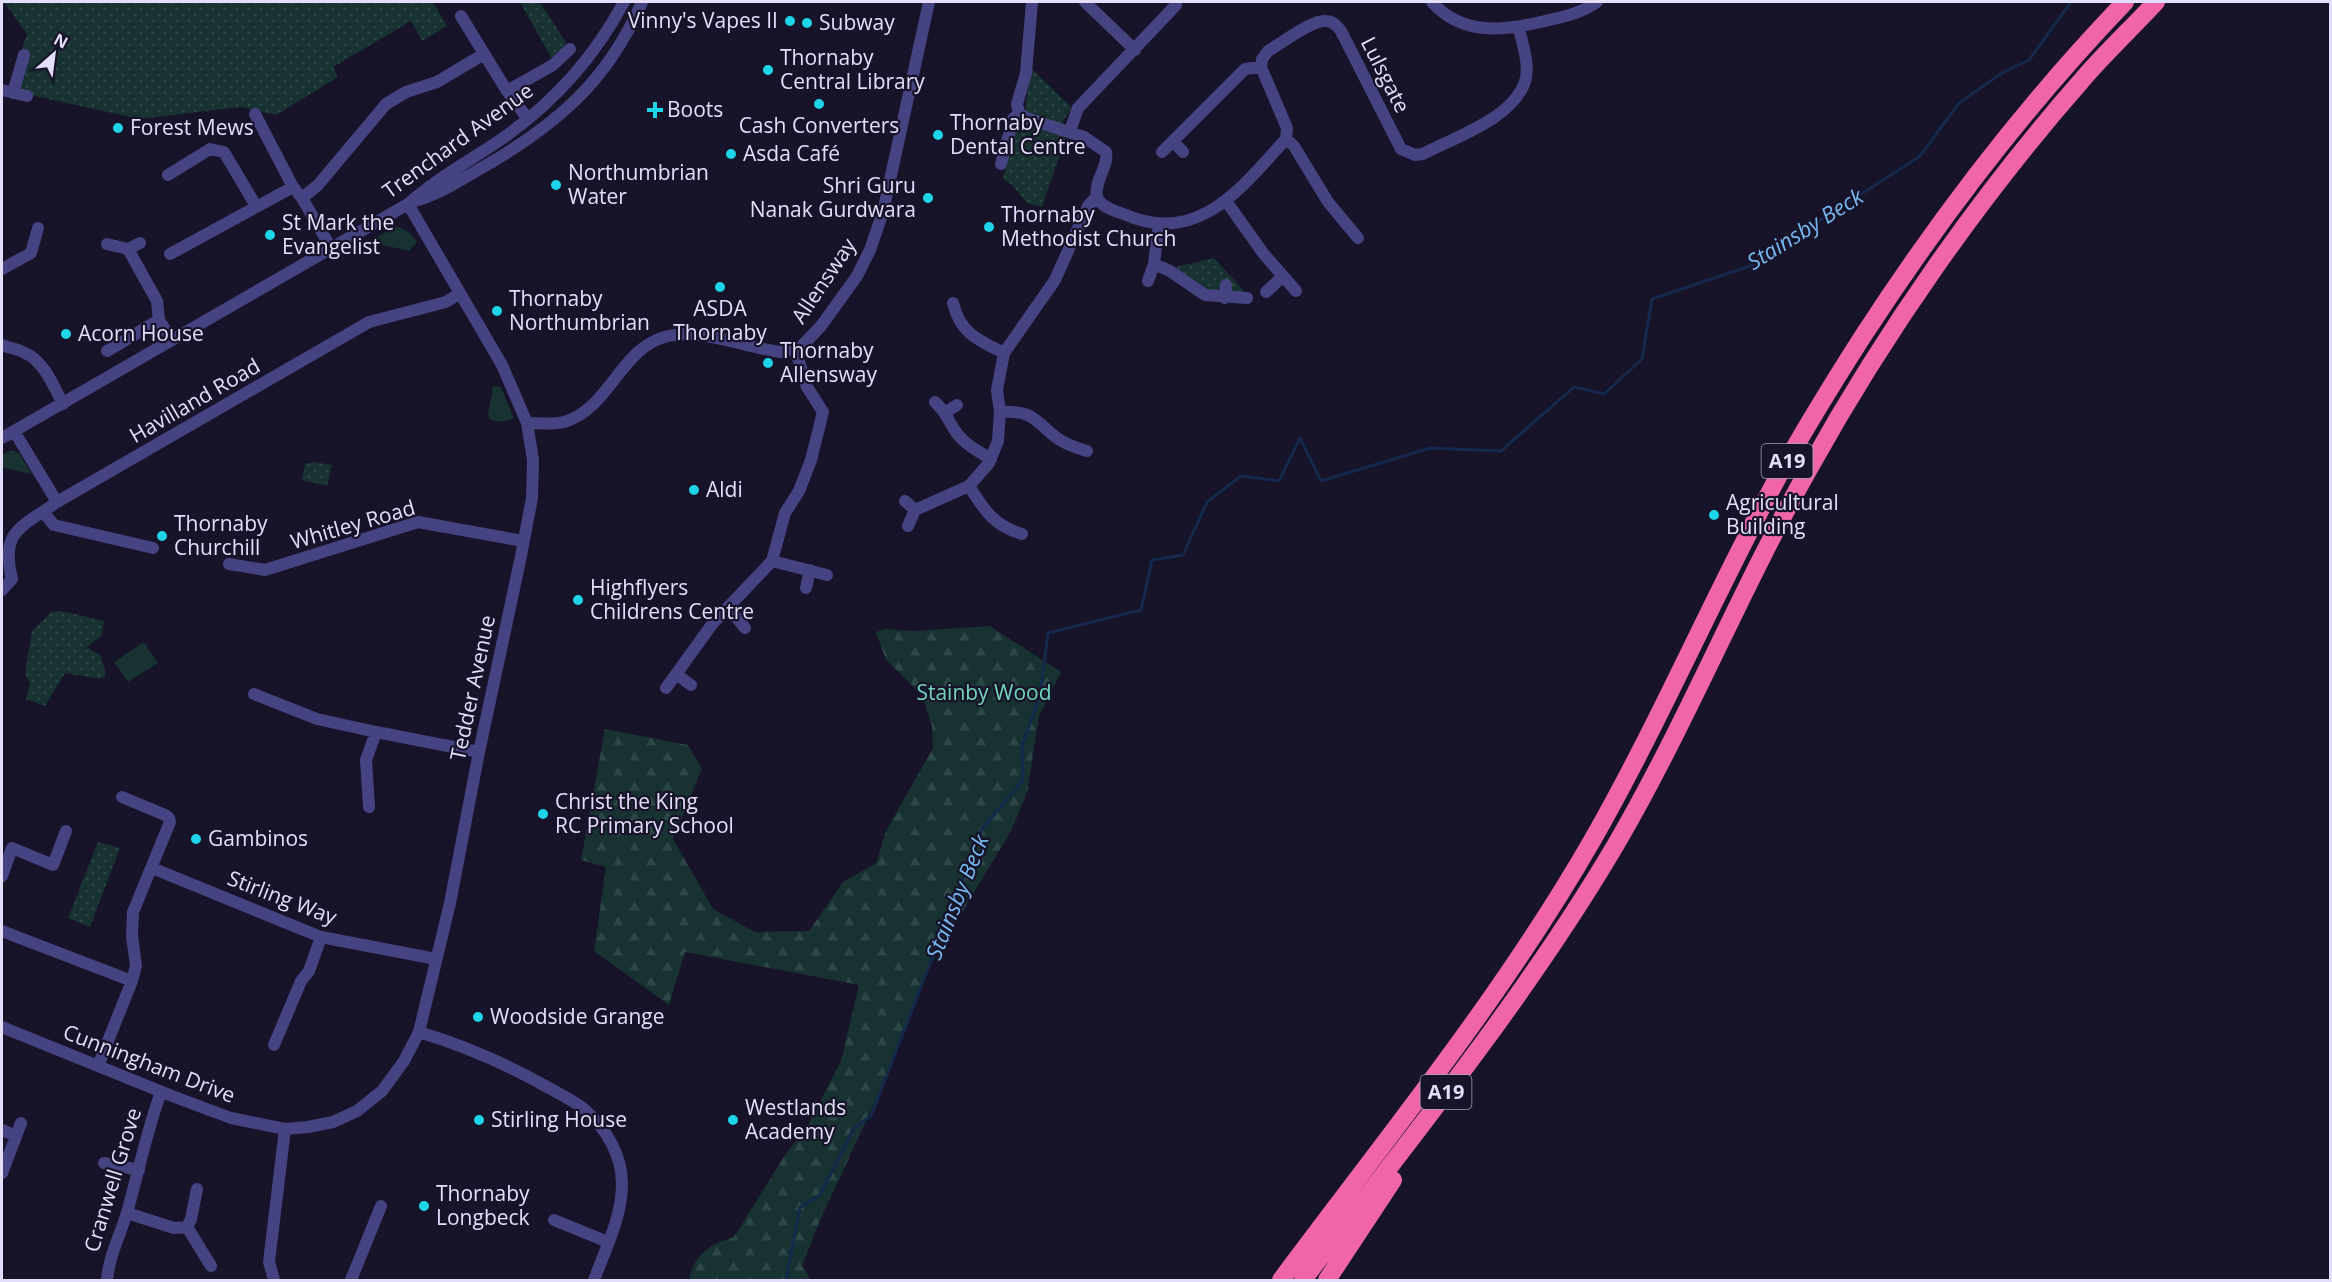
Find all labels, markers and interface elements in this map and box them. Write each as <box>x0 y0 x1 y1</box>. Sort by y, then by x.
place label: Vinny's Vapes II <box>628 6 778 34</box>
place label: Subway <box>819 8 895 36</box>
marker: Vinny's Vapes II <box>783 14 797 28</box>
marker: Subway <box>800 16 814 30</box>
north arrow <box>24 24 84 84</box>
text: N <box>50 28 72 54</box>
street label: Lulsgate <box>1355 32 1417 117</box>
place label: Thornaby Central Library <box>780 43 925 95</box>
marker: Thornaby Central Library <box>761 63 775 77</box>
street label: Trenchard Avenue <box>377 76 538 204</box>
place label: Boots <box>667 95 723 123</box>
marker: Cash Converters <box>812 97 826 111</box>
marker: Boots <box>648 103 662 117</box>
place label: Thornaby Dental Centre <box>950 108 1086 160</box>
place label: Cash Converters <box>739 111 899 139</box>
place label: Forest Mews <box>130 113 254 141</box>
marker: Forest Mews <box>111 121 125 135</box>
marker: Thornaby Dental Centre <box>931 128 945 142</box>
place label: Asda Café <box>743 139 840 167</box>
marker: Asda Café <box>724 147 738 161</box>
place label: Northumbrian Water <box>568 158 709 210</box>
place label: Shri Guru Nanak Gurdwara <box>750 171 916 223</box>
marker: Northumbrian Water <box>549 178 563 192</box>
water label: Stainsby Beck <box>1741 180 1869 276</box>
marker: Shri Guru Nanak Gurdwara <box>921 191 935 205</box>
place label: Thornaby Methodist Church <box>1001 200 1176 252</box>
place label: St Mark the Evangelist <box>282 208 394 260</box>
marker: Thornaby Methodist Church <box>982 220 996 234</box>
marker: St Mark the Evangelist <box>263 228 277 242</box>
street label: Allensway <box>784 232 862 328</box>
marker: ASDA Thornaby <box>713 280 727 294</box>
place label: Thornaby Northumbrian <box>509 284 650 336</box>
place label: ASDA Thornaby <box>673 294 767 346</box>
marker: Thornaby Northumbrian <box>490 304 504 318</box>
place label: Acorn House <box>78 319 204 347</box>
marker: Acorn House <box>59 327 73 341</box>
place label: Thornaby Allensway <box>780 336 878 388</box>
street label: Havilland Road <box>124 351 265 449</box>
marker: Thornaby Allensway <box>761 356 775 370</box>
road number: A19 <box>1762 444 1812 478</box>
place label: Aldi <box>706 475 743 503</box>
marker: Aldi <box>687 483 701 497</box>
place label: Agricultural Building <box>1726 488 1839 540</box>
street label: Whitley Road <box>287 493 418 555</box>
marker: Agricultural Building <box>1707 508 1721 522</box>
place label: Thornaby Churchill <box>174 509 268 561</box>
marker: Thornaby Churchill <box>155 529 169 543</box>
place label: Highflyers Childrens Centre <box>590 573 754 625</box>
marker: Highflyers Childrens Centre <box>571 593 585 607</box>
street label: Tedder Avenue <box>443 612 501 763</box>
park label: Stainby Wood <box>916 678 1052 706</box>
place label: Christ the King RC Primary School <box>555 787 734 839</box>
marker: Christ the King RC Primary School <box>536 807 550 821</box>
place label: Gambinos <box>208 824 308 852</box>
water label: Stainsby Beck <box>917 829 995 963</box>
marker: Gambinos <box>189 832 203 846</box>
street label: Stirling Way <box>224 863 341 931</box>
place label: Woodside Grange <box>490 1002 665 1030</box>
marker: Woodside Grange <box>471 1010 485 1024</box>
street label: Cunningham Drive <box>59 1017 239 1109</box>
road number: A19 <box>1420 1075 1472 1109</box>
place label: Westlands Academy <box>745 1093 846 1145</box>
street label: Cranwell Grove <box>77 1104 147 1255</box>
place label: Stirling House <box>491 1105 627 1133</box>
marker: Stirling House <box>472 1113 486 1127</box>
marker: Westlands Academy <box>726 1113 740 1127</box>
place label: Thornaby Longbeck <box>436 1179 530 1231</box>
marker: Thornaby Longbeck <box>417 1199 431 1213</box>

